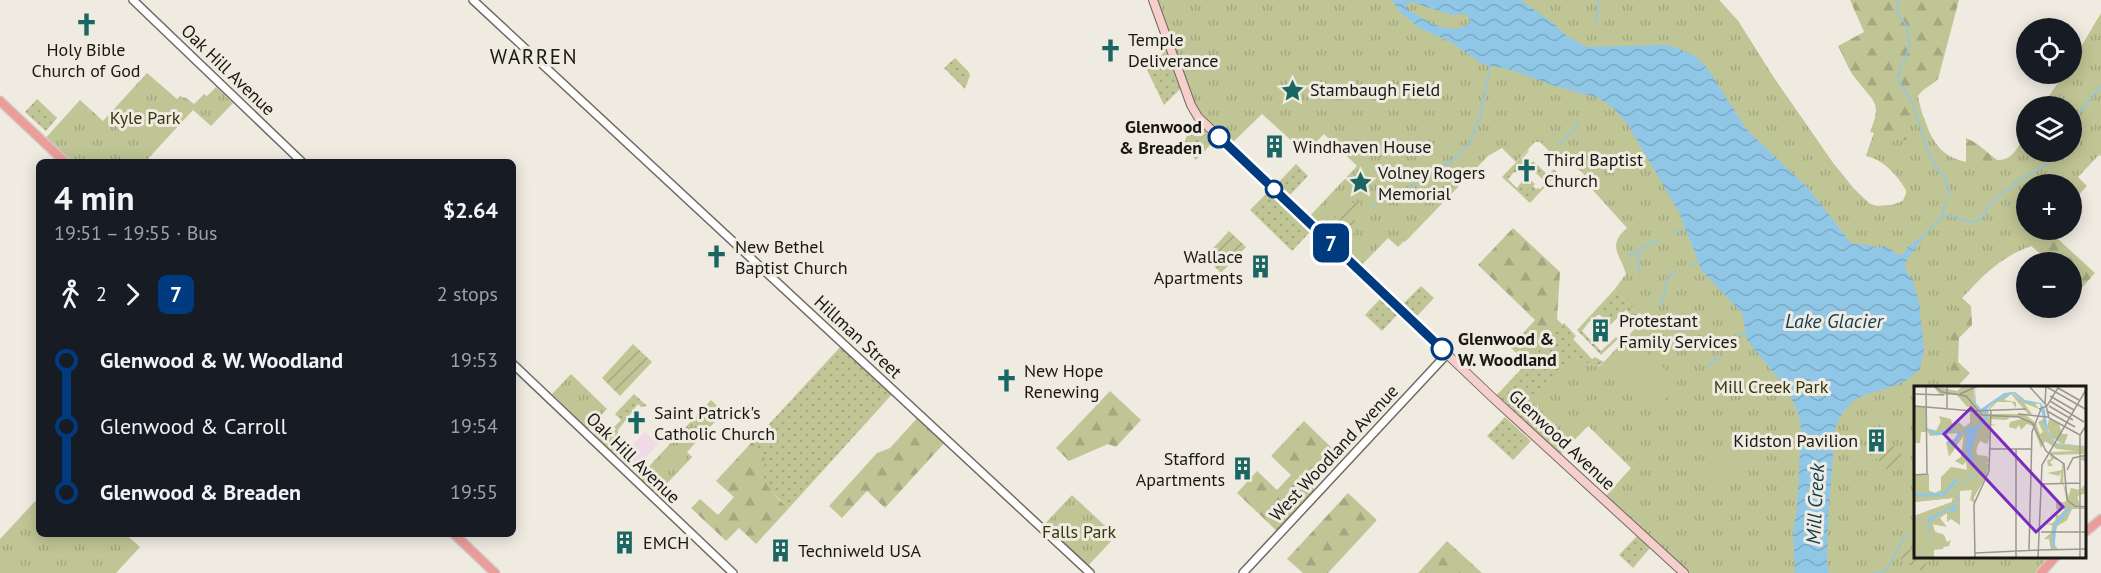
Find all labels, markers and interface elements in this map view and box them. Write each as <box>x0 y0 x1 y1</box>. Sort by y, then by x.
church icon: Holy Bible Church of God <box>73 11 99 37</box>
map controls <box>2016 18 2082 318</box>
button: locate <box>2016 18 2082 84</box>
street label: Oak Hill Avenue <box>176 19 280 120</box>
place label: Temple Deliverance <box>1128 28 1218 72</box>
church icon: Temple Deliverance <box>1097 37 1123 63</box>
place label: Holy Bible Church of God <box>31 38 141 82</box>
district label: WARREN <box>490 43 578 70</box>
place icon: Stambaugh Field <box>1279 77 1305 103</box>
place label: Stambaugh Field <box>1310 78 1440 101</box>
button: layers <box>2016 96 2082 162</box>
park label: Kyle Park <box>110 106 181 129</box>
place label: Glenwood & Breaden <box>1119 115 1202 159</box>
marker: Glenwood & Breaden <box>1208 126 1230 148</box>
building icon: Windhaven House <box>1262 134 1288 160</box>
place label: Windhaven House <box>1293 135 1431 158</box>
place label: Third Baptist Church <box>1544 148 1643 192</box>
church icon: Third Baptist Church <box>1513 157 1539 183</box>
place label: Volney Rogers Memorial <box>1377 161 1485 205</box>
place icon: Volney Rogers Memorial <box>1347 170 1373 196</box>
button: + <box>2016 174 2082 240</box>
text: 4 min <box>54 176 135 219</box>
unlabelled marker <box>1265 180 1283 198</box>
text: $2.64 <box>443 196 498 224</box>
text: 19:51 – 19:55 · Bus <box>54 220 218 246</box>
line badge: 7 <box>1312 224 1350 262</box>
text: 7 <box>1325 230 1337 257</box>
place label: New Bethel Baptist Church <box>735 235 848 279</box>
church icon: New Bethel Baptist Church <box>704 244 730 270</box>
place label: Wallace Apartments <box>1154 245 1243 289</box>
button: − <box>2016 252 2082 318</box>
building icon: Wallace Apartments <box>1248 254 1274 280</box>
icon: walk <box>54 278 87 311</box>
icon: forward <box>116 278 149 311</box>
text: 2 <box>96 281 107 307</box>
text: 7 <box>170 281 182 308</box>
text: 2 stops <box>437 281 498 307</box>
street label: Hillman Street <box>810 290 907 383</box>
water label: Lake Glacier <box>1785 308 1885 334</box>
place label: Protestant Family Services <box>1619 309 1737 353</box>
building icon: Protestant Family Services <box>1588 318 1614 344</box>
place label: Glenwood & W. Woodland <box>1458 327 1557 371</box>
marker: Glenwood & W. Woodland <box>1431 338 1453 360</box>
text: Glenwood & W. Woodland <box>100 346 343 374</box>
text: 19:53 <box>450 347 498 373</box>
place label: New Hope Renewing <box>1024 359 1103 403</box>
church icon: New Hope Renewing <box>993 368 1019 394</box>
park label: Mill Creek Park <box>1714 375 1829 398</box>
street label: West Woodland Avenue <box>1264 379 1403 526</box>
street label: Glenwood Avenue <box>1504 384 1621 495</box>
inset map <box>1914 386 2086 558</box>
place label: Saint Patrick's Catholic Church <box>654 401 775 445</box>
street label: Oak Hill Avenue <box>581 407 685 508</box>
church icon: Saint Patrick's Catholic Church <box>623 410 649 436</box>
text: Glenwood & Carroll <box>100 412 287 440</box>
text: 19:54 <box>450 413 498 439</box>
building icon: Kidston Pavilion <box>1863 428 1889 454</box>
place label: Kidston Pavilion <box>1733 429 1858 452</box>
place label: Stafford Apartments <box>1136 447 1225 491</box>
building icon: Stafford Apartments <box>1230 456 1256 482</box>
water label: Mill Creek <box>1800 462 1830 545</box>
text: Glenwood & Breaden <box>100 478 301 506</box>
text: 19:55 <box>450 479 498 505</box>
park label: Falls Park <box>1042 520 1116 543</box>
building icon: EMCH <box>612 530 638 556</box>
place label: EMCH <box>643 531 689 554</box>
building icon: Techniweld USA <box>767 538 793 564</box>
place label: Techniweld USA <box>798 539 921 562</box>

